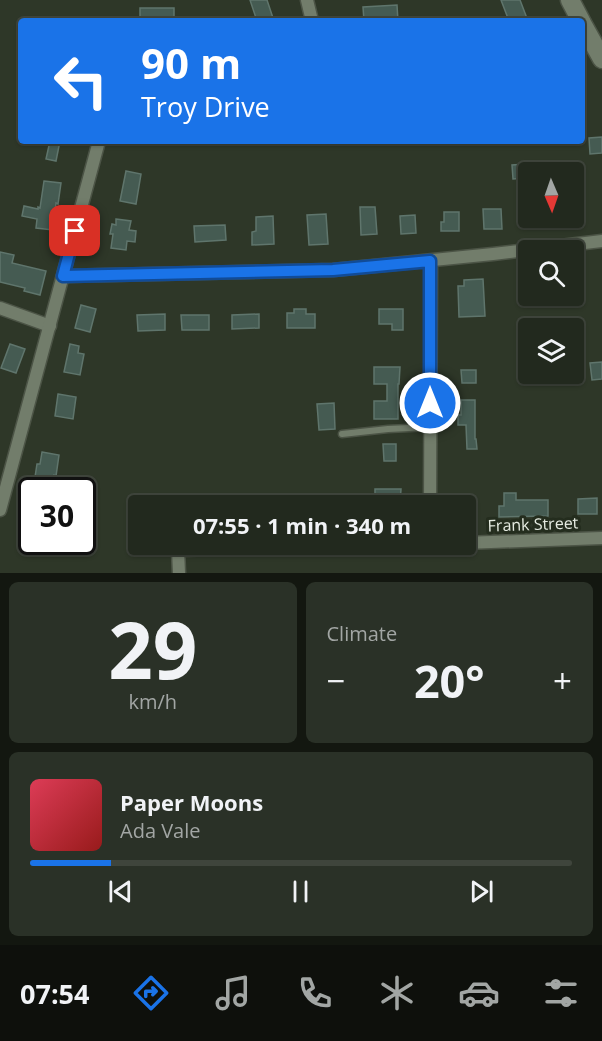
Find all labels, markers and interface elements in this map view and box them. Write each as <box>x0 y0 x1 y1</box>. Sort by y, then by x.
text: 90 m <box>141 34 241 91</box>
icon: left <box>42 42 120 120</box>
text: Troy Drive <box>141 88 270 125</box>
north arrow <box>518 162 584 228</box>
map controls <box>518 162 584 384</box>
pin <box>49 205 100 256</box>
icon: arrive <box>58 214 91 247</box>
button: search <box>518 240 584 306</box>
button: layers <box>518 318 584 384</box>
position arrow <box>398 371 462 435</box>
speed limit sign: 30 <box>18 477 96 555</box>
text: 07:55 · 1 min · 340 m <box>193 510 411 540</box>
street label: Frank Street <box>487 511 579 537</box>
text: 29 <box>108 596 197 702</box>
text: Climate <box>327 620 397 647</box>
text: 20° <box>414 650 485 711</box>
text: − <box>327 658 345 703</box>
text: + <box>553 658 572 703</box>
text: km/h <box>128 688 177 715</box>
text: Paper Moons <box>120 787 263 817</box>
text: Ada Vale <box>120 817 201 844</box>
icon: previous <box>104 875 137 908</box>
icon: pause <box>284 875 317 908</box>
icon: next <box>465 875 498 908</box>
icon: directions <box>130 972 172 1014</box>
icon: music <box>212 972 254 1014</box>
icon: phone <box>294 972 336 1014</box>
icon: climate <box>376 972 418 1014</box>
icon: car <box>458 972 500 1014</box>
icon: filters <box>540 972 582 1014</box>
text: 07:54 <box>20 975 89 1012</box>

